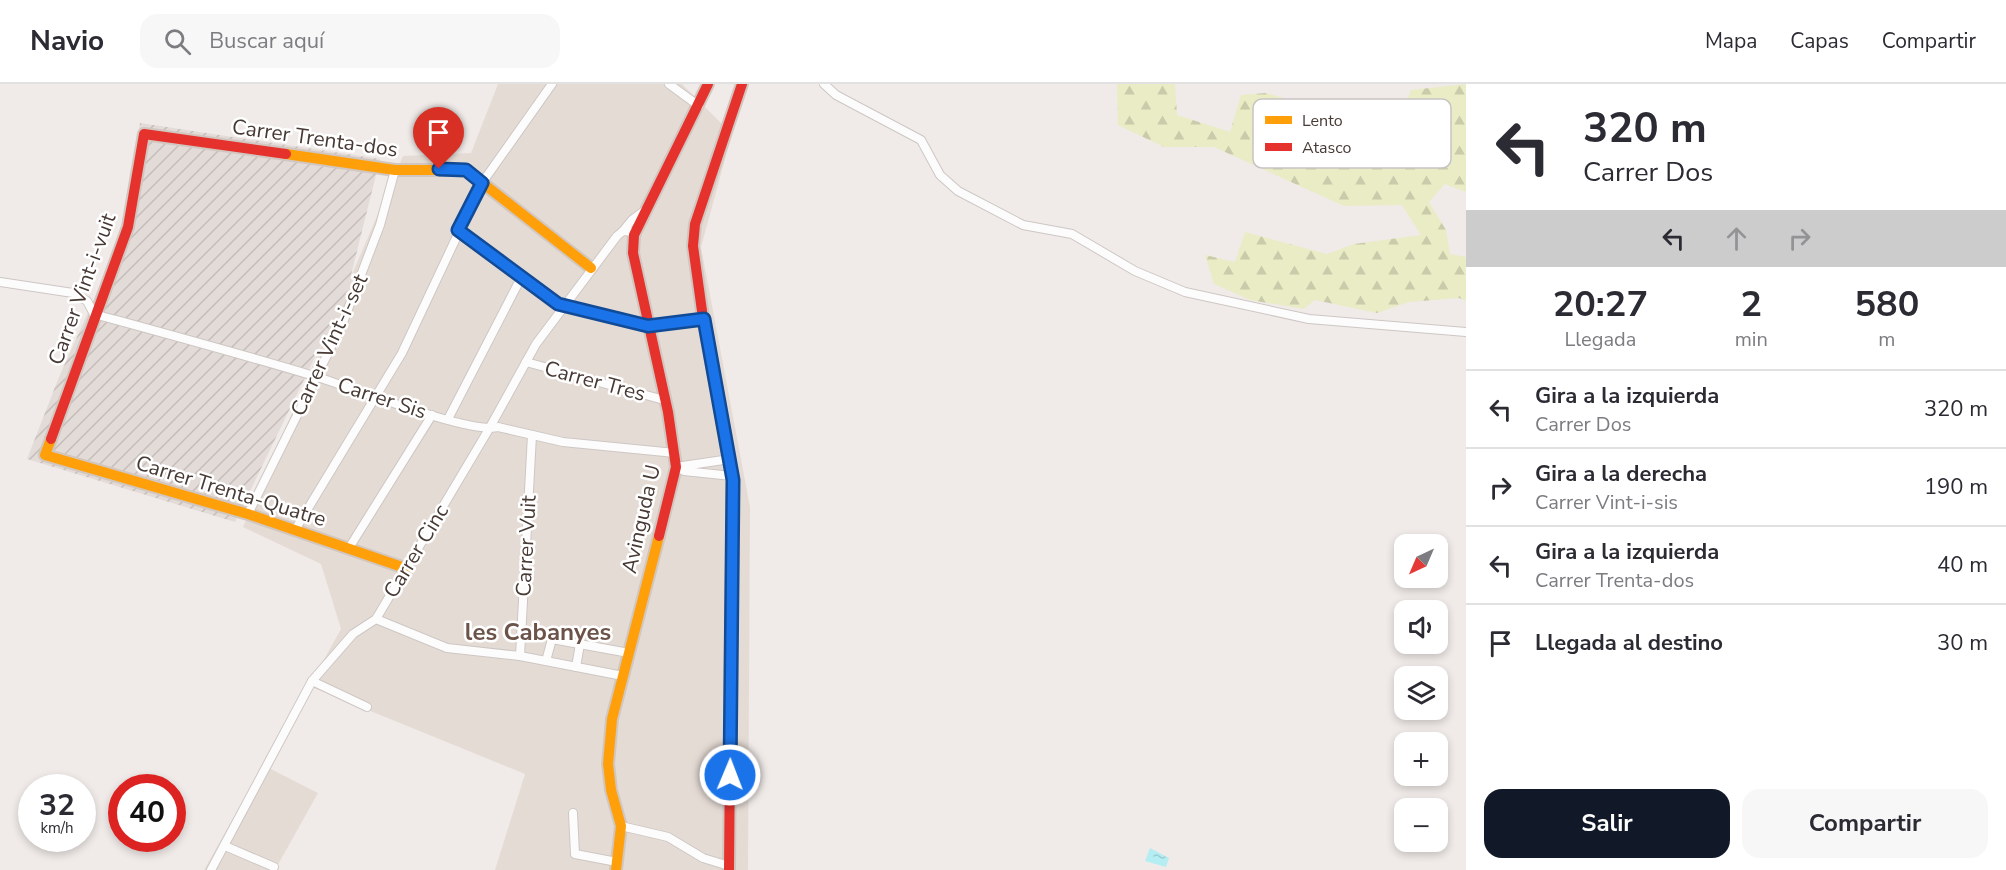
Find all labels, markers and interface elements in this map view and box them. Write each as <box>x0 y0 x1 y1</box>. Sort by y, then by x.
search box <box>140 14 560 68</box>
text: Navio <box>30 22 104 60</box>
icon: search <box>161 25 194 58</box>
text: Buscar aquí <box>209 26 324 56</box>
text: Mapa <box>1705 27 1757 55</box>
text: Capas <box>1790 27 1849 55</box>
text: Compartir <box>1882 27 1976 55</box>
legend <box>1253 99 1451 168</box>
text: 320 m <box>1583 100 1707 157</box>
pin <box>413 107 464 169</box>
icon: left <box>1484 108 1562 186</box>
text: Lento <box>1302 110 1343 132</box>
street label: Carrer Trenta-dos <box>230 113 400 163</box>
icon: arrive <box>422 116 455 149</box>
text: Atasco <box>1302 137 1351 159</box>
text: Carrer Dos <box>1583 154 1713 191</box>
street label: Carrer Vint-i-vuit <box>42 209 123 369</box>
icon: left <box>1657 222 1690 255</box>
icon: ahead <box>1720 222 1753 255</box>
icon: right <box>1783 222 1816 255</box>
street label: Carrer Vint-i-set <box>284 269 374 421</box>
text: 20:27 <box>1553 280 1648 329</box>
text: 2 <box>1740 280 1762 329</box>
text: 580 <box>1854 280 1919 329</box>
text: Llegada <box>1564 326 1636 353</box>
text: min <box>1735 326 1768 353</box>
text: m <box>1878 326 1895 353</box>
street label: Carrer Tres <box>541 354 649 408</box>
street label: Carrer Sis <box>334 371 430 425</box>
text: Gira a la izquierda <box>1535 381 1719 411</box>
icon: left <box>1484 393 1517 426</box>
text: 320 m <box>1924 394 1988 424</box>
text: Carrer Dos <box>1535 411 1631 438</box>
street label: Carrer Trenta-Quatre <box>132 449 330 533</box>
text: Gira a la derecha <box>1535 459 1707 489</box>
street label: Avinguda U <box>615 462 667 576</box>
icon: right <box>1484 471 1517 504</box>
text: 190 m <box>1924 472 1988 502</box>
text: Carrer Vint-i-sis <box>1535 489 1678 516</box>
street label: Carrer Vuit <box>509 494 543 597</box>
street label: Carrer Cinc <box>377 499 455 603</box>
north arrow <box>1394 534 1448 588</box>
map controls <box>1394 534 1448 852</box>
text: Gira a la izquierda <box>1535 537 1719 567</box>
icon: left <box>1484 549 1517 582</box>
text: 40 m <box>1937 550 1988 580</box>
text: Carrer Trenta-dos <box>1535 567 1694 594</box>
button: sound <box>1394 600 1448 654</box>
district label: les Cabanyes <box>465 616 611 648</box>
icon: arrive <box>1484 627 1517 660</box>
text: Llegada al destino <box>1535 628 1723 658</box>
text: 30 m <box>1937 628 1988 658</box>
button: layers <box>1394 666 1448 720</box>
button: + <box>1394 732 1448 786</box>
position arrow <box>698 743 762 807</box>
speed limit sign: 40 <box>108 774 186 852</box>
text: 32 <box>39 785 75 826</box>
button: Salir <box>1484 789 1730 858</box>
button: Compartir <box>1742 789 1988 858</box>
button: − <box>1394 798 1448 852</box>
text: km/h <box>40 818 74 838</box>

